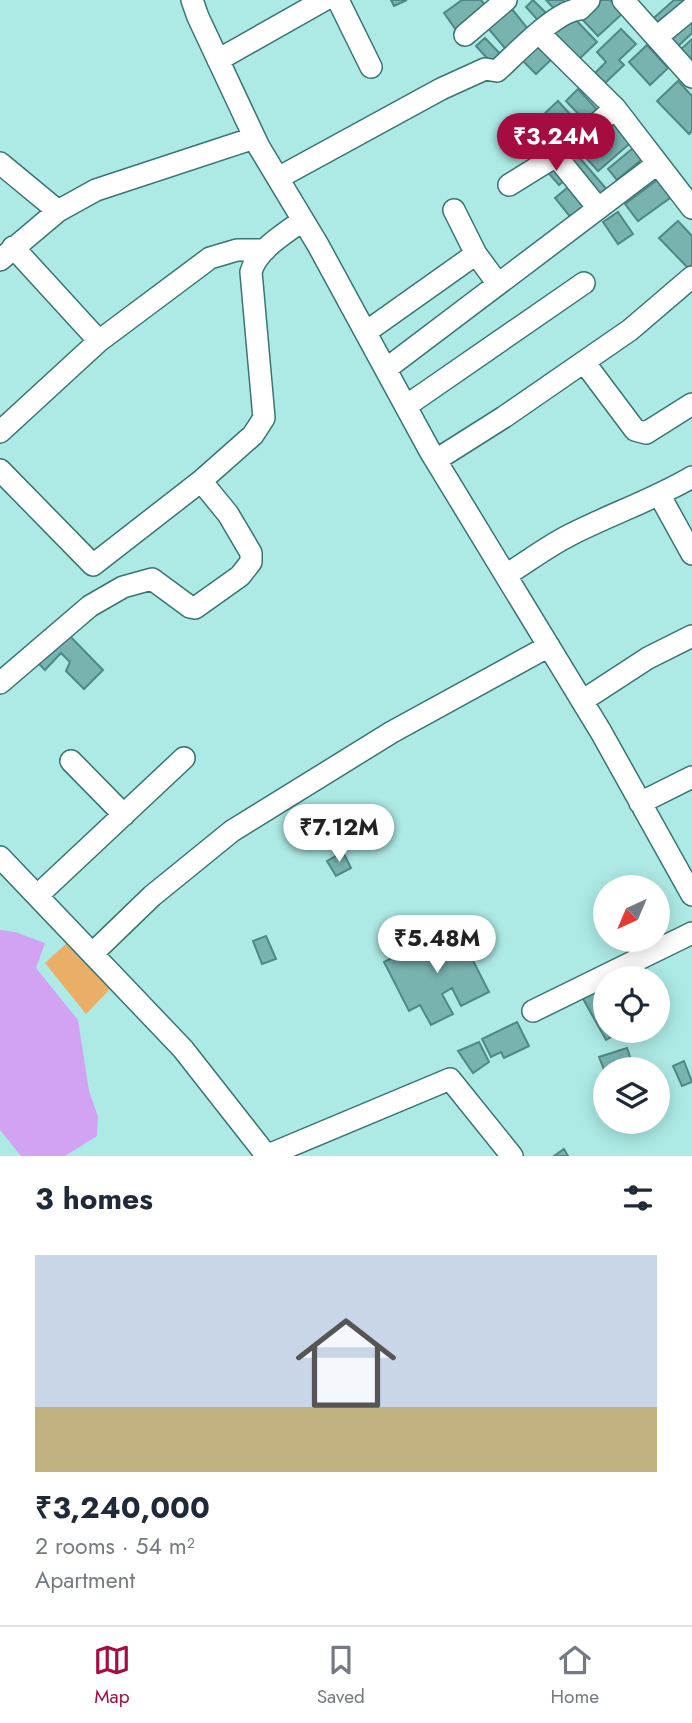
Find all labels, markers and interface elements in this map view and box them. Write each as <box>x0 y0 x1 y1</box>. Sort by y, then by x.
pin: ₹3.24M <box>499 114 613 173</box>
text: ₹3.24M <box>513 119 599 153</box>
pin: ₹7.12M <box>282 804 396 864</box>
text: ₹7.12M <box>299 810 379 844</box>
north arrow <box>593 875 670 952</box>
map controls <box>593 875 670 1134</box>
pin: ₹5.48M <box>380 916 494 975</box>
text: ₹5.48M <box>394 921 480 955</box>
button: locate <box>593 966 670 1043</box>
button: layers <box>593 1057 670 1134</box>
text: 3 homes <box>35 1177 153 1220</box>
icon: filters <box>619 1179 657 1217</box>
icon: home <box>283 1300 409 1426</box>
text: ₹3,240,000 <box>35 1486 210 1529</box>
text: 2 rooms · 54 m² <box>35 1529 195 1563</box>
text: Apartment <box>35 1563 135 1597</box>
tab: Map <box>93 1641 131 1710</box>
tab: Saved <box>317 1641 365 1710</box>
tab: Home <box>551 1641 599 1710</box>

